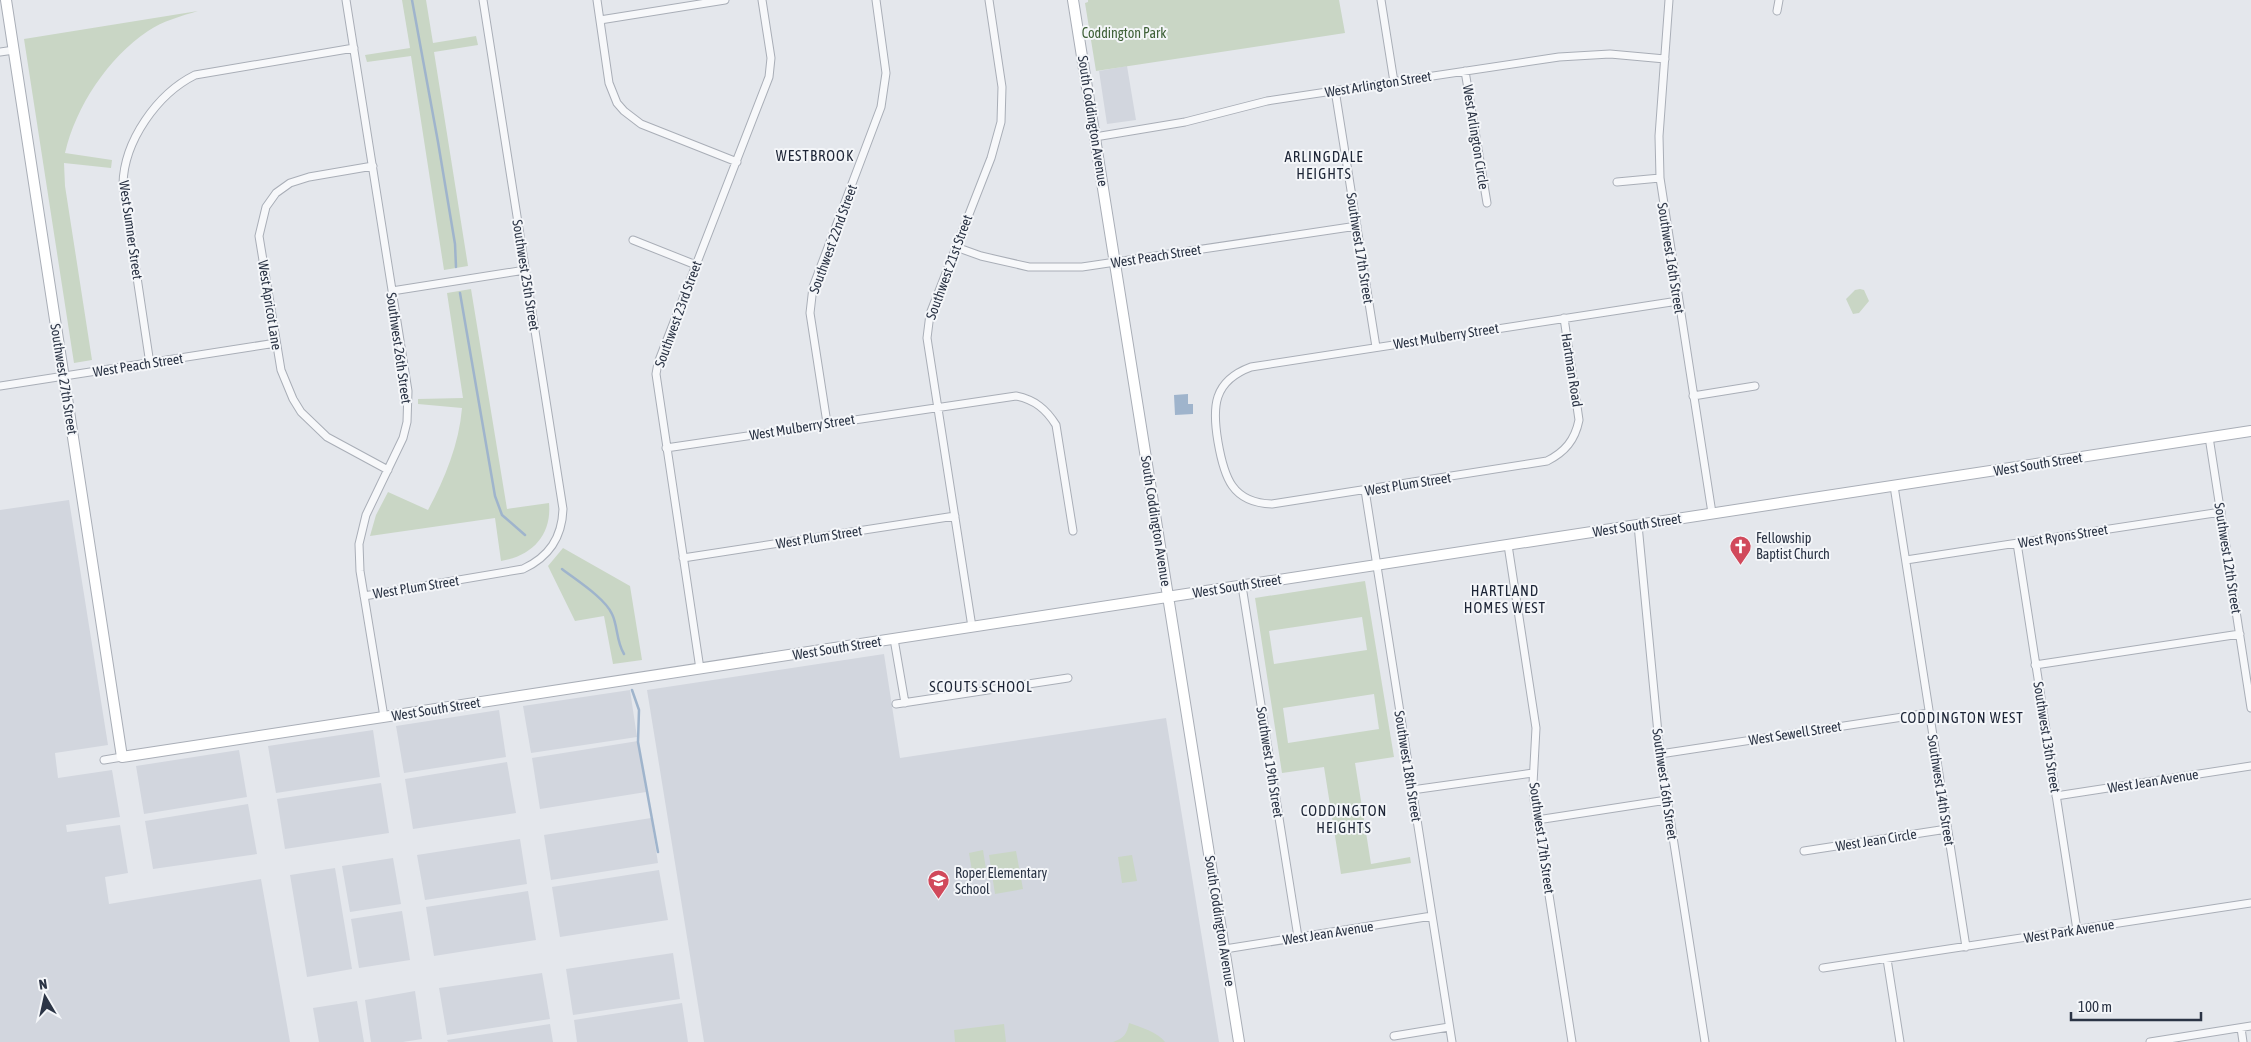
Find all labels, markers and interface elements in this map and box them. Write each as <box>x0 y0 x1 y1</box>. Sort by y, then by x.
park label: Coddington Park <box>1082 25 1166 41</box>
street label: South Coddington Avenue <box>1075 55 1111 187</box>
street label: West Arlington Street <box>1324 68 1432 100</box>
street label: West Arlington Circle <box>1460 84 1492 190</box>
district label: WESTBROOK <box>776 147 854 164</box>
district label: ARLINGDALE HEIGHTS <box>1284 148 1364 182</box>
street label: West Sumner Street <box>116 180 146 280</box>
street label: Southwest 22nd Street <box>806 182 860 296</box>
street label: Southwest 17th Street <box>1343 191 1377 305</box>
street label: Southwest 16th Street <box>1654 201 1688 315</box>
street label: Southwest 21st Street <box>923 212 975 322</box>
street label: Southwest 25th Street <box>509 218 543 332</box>
street label: West Peach Street <box>1110 241 1202 271</box>
street label: West Apricot Lane <box>255 259 285 351</box>
street label: Southwest 23rd Street <box>651 259 705 369</box>
street label: Southwest 26th Street <box>383 291 415 405</box>
street label: West Mulberry Street <box>1392 320 1500 352</box>
street label: Southwest 27th Street <box>47 322 81 436</box>
street label: Hartman Road <box>1558 332 1586 408</box>
street label: West Peach Street <box>92 350 184 380</box>
street label: West Mulberry Street <box>748 411 856 443</box>
street label: West South Street <box>1992 449 2084 479</box>
street label: South Coddington Avenue <box>1138 455 1174 587</box>
street label: West Plum Street <box>1364 469 1452 499</box>
street label: Southwest 12th Street <box>2211 501 2245 615</box>
street label: West South Street <box>1591 510 1683 540</box>
street label: West Ryons Street <box>2017 521 2109 551</box>
street label: West Plum Street <box>775 522 863 552</box>
place label: Fellowship Baptist Church <box>1756 530 1830 562</box>
church icon: Fellowship Baptist Church <box>1728 534 1752 565</box>
street label: West South Street <box>1191 571 1283 601</box>
street label: West Plum Street <box>372 572 460 602</box>
district label: HARTLAND HOMES WEST <box>1464 582 1546 616</box>
street label: West South Street <box>791 633 883 663</box>
district label: SCOUTS SCHOOL <box>929 678 1033 695</box>
street label: Southwest 13th Street <box>2030 680 2064 794</box>
street label: West South Street <box>390 694 482 724</box>
street label: Southwest 19th Street <box>1253 705 1287 819</box>
street label: Southwest 18th Street <box>1391 709 1425 823</box>
district label: CODDINGTON WEST <box>1900 709 2024 726</box>
street label: West Sewell Street <box>1747 718 1843 748</box>
street label: Southwest 16th Street <box>1649 727 1681 841</box>
street label: Southwest 14th Street <box>1924 733 1958 847</box>
street label: West Jean Avenue <box>2106 766 2200 796</box>
street label: Southwest 17th Street <box>1526 781 1558 895</box>
district label: CODDINGTON HEIGHTS <box>1301 802 1387 836</box>
street label: West Jean Circle <box>1834 826 1918 854</box>
street label: South Coddington Avenue <box>1202 855 1238 987</box>
place label: Roper Elementary School <box>955 865 1047 897</box>
school or university icon: Roper Elementary School <box>927 869 951 900</box>
street label: West Park Avenue <box>2023 916 2115 946</box>
street label: West Jean Avenue <box>1281 918 1375 948</box>
north arrow <box>20 972 70 1022</box>
text: N <box>38 976 48 993</box>
scale bar <box>2071 990 2201 1022</box>
text: 100 m <box>2078 998 2112 1015</box>

